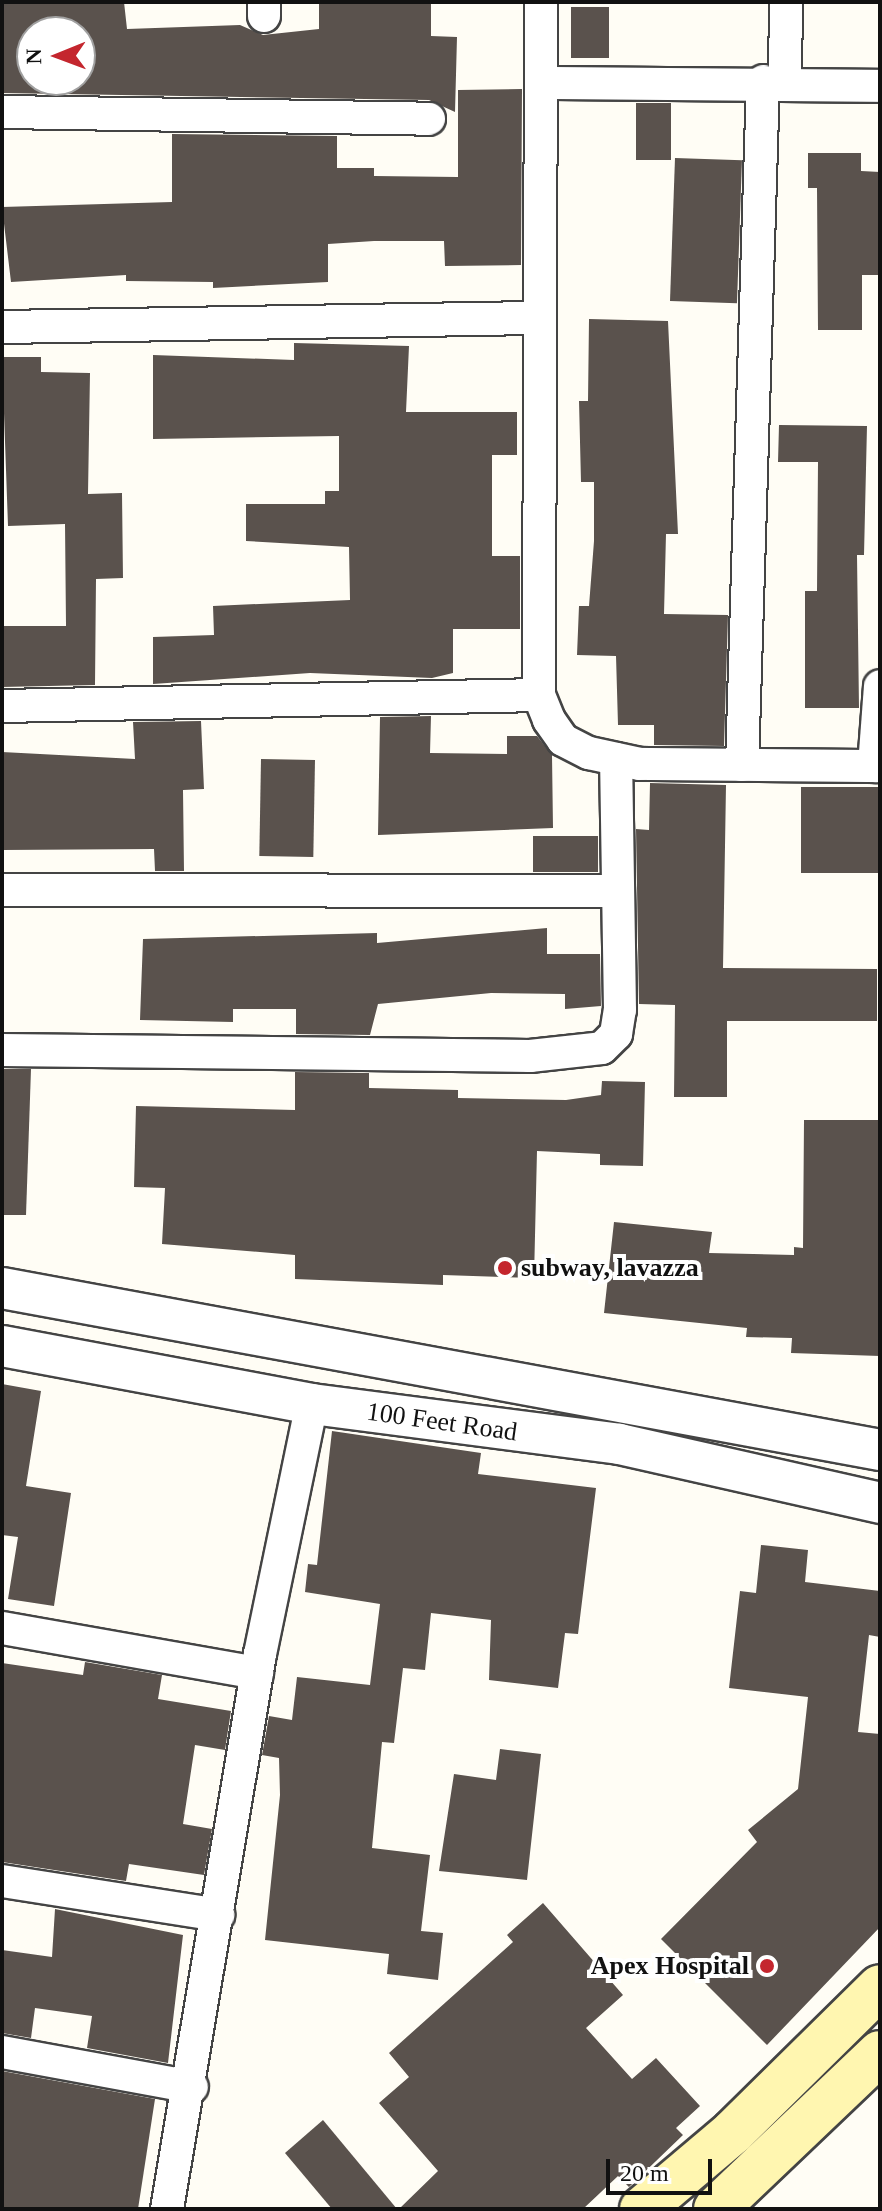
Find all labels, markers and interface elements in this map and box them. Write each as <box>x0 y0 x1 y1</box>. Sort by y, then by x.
north arrow <box>16 16 96 96</box>
text: N <box>21 48 46 65</box>
place label: subway, lavazza <box>521 1252 699 1284</box>
marker: subway, lavazza <box>496 1259 514 1277</box>
street label: 100 Feet Road <box>365 1396 519 1448</box>
place label: Apex Hospital <box>591 1950 749 1982</box>
marker: Apex Hospital <box>756 1955 778 1977</box>
scale bar <box>610 2143 716 2193</box>
text: 20 m <box>620 2160 669 2186</box>

